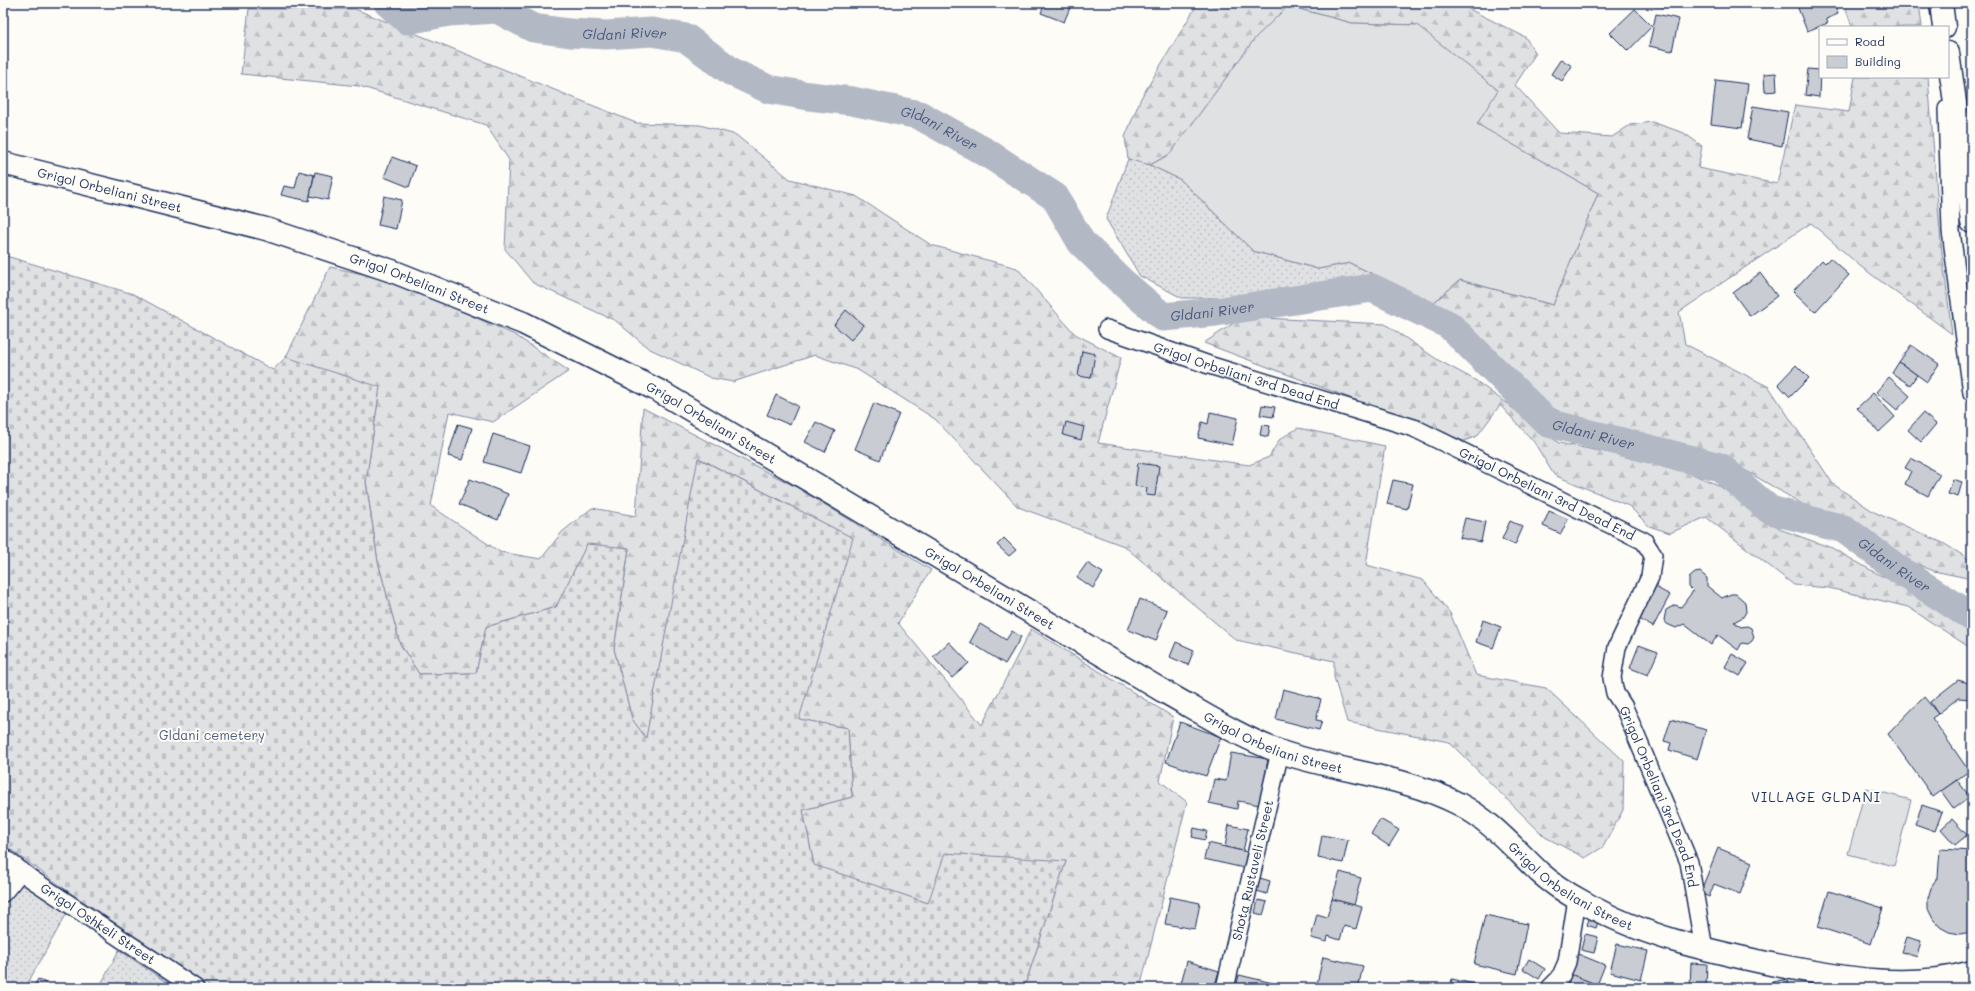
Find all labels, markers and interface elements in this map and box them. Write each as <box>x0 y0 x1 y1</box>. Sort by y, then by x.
water label: Gldani River <box>582 22 668 44</box>
legend <box>1819 26 1949 78</box>
text: Road <box>1855 33 1885 49</box>
text: Building <box>1855 53 1901 69</box>
water label: Gldani River <box>899 101 981 155</box>
street label: Grigol Orbeliani Street <box>36 163 184 216</box>
street label: Grigol Orbeliani Street <box>348 249 492 317</box>
water label: Gldani River <box>1169 296 1255 325</box>
street label: Grigol Orbeliani 3rd Dead End <box>1152 337 1341 413</box>
street label: Grigol Orbeliani Street <box>644 377 780 467</box>
water label: Gldani River <box>1550 414 1637 454</box>
street label: Grigol Orbeliani 3rd Dead End <box>1457 443 1638 543</box>
water label: Gldani River <box>1854 533 1934 597</box>
street label: Grigol Orbeliani Street <box>922 542 1058 633</box>
street label: Grigol Orbeliani 3rd Dead End <box>1616 703 1702 888</box>
street label: Grigol Orbeliani Street <box>1201 707 1345 776</box>
park label: Gldani cemetery <box>159 726 265 743</box>
district label: VILLAGE GLDANI <box>1751 787 1881 806</box>
street label: Shota Rustaveli Street <box>1227 798 1277 942</box>
street label: Grigol Orbeliani Street <box>1505 838 1636 933</box>
street label: Grigol Oshkeli Street <box>38 879 159 968</box>

